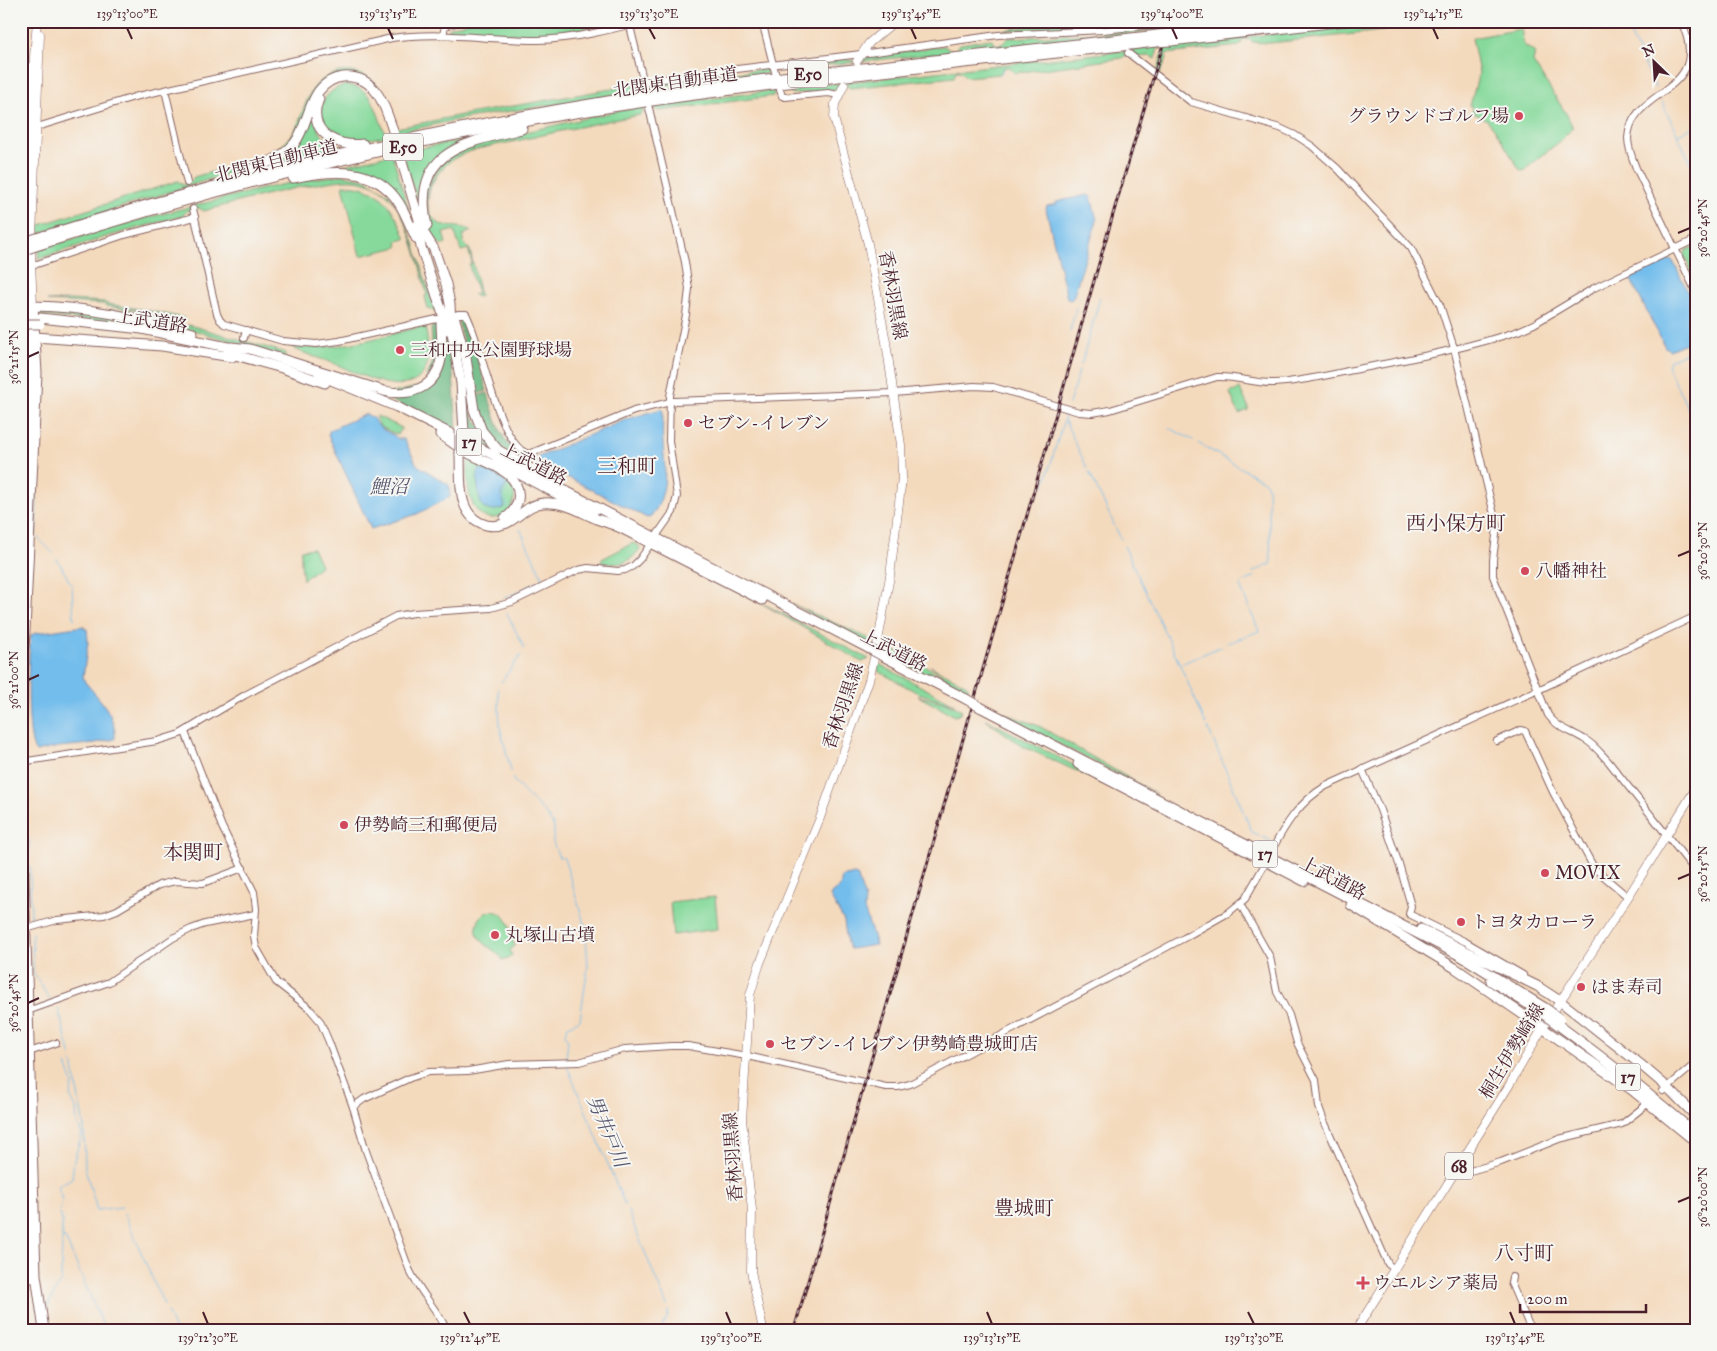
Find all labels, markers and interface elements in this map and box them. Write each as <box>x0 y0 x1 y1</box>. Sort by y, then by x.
text: 139°13'00"E <box>96 7 158 21</box>
text: 139°13'15"E <box>359 7 417 21</box>
text: 139°13'30"E <box>620 7 679 21</box>
text: 139°13'45"E <box>881 7 941 21</box>
text: 139°14'00"E <box>1141 7 1204 21</box>
text: 139°14'15"E <box>1403 7 1463 21</box>
north arrow <box>1630 38 1680 88</box>
text: N <box>1640 40 1658 61</box>
road number: E50 <box>788 61 828 88</box>
street label: 北関東自動車道 <box>611 62 739 102</box>
place label: グラウンドゴルフ場 <box>1348 105 1509 127</box>
marker: グラウンドゴルフ場 <box>1513 110 1525 122</box>
road number: E50 <box>383 134 423 160</box>
street label: 北関東自動車道 <box>212 135 340 187</box>
text: 36°20'45"N <box>1696 198 1710 258</box>
street label: 香林羽黒線 <box>874 249 912 341</box>
street label: 上武道路 <box>115 305 189 337</box>
text: 36°21'15"N <box>7 330 21 384</box>
place label: 三和中央公園野球場 <box>410 339 572 361</box>
marker: 三和中央公園野球場 <box>394 344 406 356</box>
place label: セブン-イレブン <box>698 412 830 434</box>
marker: セブン-イレブン <box>682 417 694 429</box>
road number: 17 <box>456 428 482 456</box>
street label: 上武道路 <box>497 438 571 490</box>
district label: 三和町 <box>597 454 657 478</box>
water label: 鯉沼 <box>370 475 411 498</box>
district label: 西小保方町 <box>1406 511 1506 535</box>
text: 36°20'30"N <box>1696 522 1710 580</box>
place label: 八幡神社 <box>1535 560 1607 582</box>
marker: 八幡神社 <box>1519 565 1531 577</box>
street label: 上武道路 <box>857 624 931 676</box>
text: 36°21'00"N <box>7 651 21 709</box>
street label: 香林羽黒線 <box>818 660 868 752</box>
place label: 伊勢崎三和郵便局 <box>354 814 498 836</box>
marker: 伊勢崎三和郵便局 <box>338 819 350 831</box>
district label: 本関町 <box>163 840 223 864</box>
road number: 17 <box>1252 841 1278 868</box>
text: 36°20'15"N <box>1696 845 1710 903</box>
street label: 上武道路 <box>1296 851 1370 905</box>
place label: MOVIX <box>1555 862 1621 884</box>
marker: MOVIX <box>1539 867 1551 879</box>
place label: トヨタカローラ <box>1471 911 1597 933</box>
marker: トヨタカローラ <box>1455 916 1467 928</box>
place label: 丸塚山古墳 <box>505 924 595 946</box>
marker: 丸塚山古墳 <box>489 929 501 941</box>
text: 36°20'45"N <box>7 973 21 1033</box>
place label: はま寿司 <box>1591 976 1663 998</box>
marker: はま寿司 <box>1575 981 1587 993</box>
street label: 桐生伊勢崎線 <box>1475 999 1549 1103</box>
place label: セブン-イレブン伊勢崎豊城町店 <box>780 1033 1038 1055</box>
marker: セブン-イレブン伊勢崎豊城町店 <box>764 1038 776 1050</box>
road number: 17 <box>1616 1064 1640 1090</box>
water label: 男井戸川 <box>582 1092 634 1173</box>
street label: 香林羽黒線 <box>719 1111 747 1203</box>
road number: 68 <box>1445 1152 1473 1180</box>
text: 36°20'00"N <box>1696 1167 1710 1227</box>
district label: 豊城町 <box>994 1196 1054 1220</box>
district label: 八寸町 <box>1494 1241 1554 1265</box>
place label: ウエルシア薬局 <box>1373 1272 1499 1294</box>
marker: ウエルシア薬局 <box>1357 1277 1369 1289</box>
scale bar <box>1520 1281 1646 1313</box>
text: 200 m <box>1527 1290 1568 1308</box>
text: 139°12'30"E <box>178 1331 238 1345</box>
text: 139°12'45"E <box>440 1331 501 1345</box>
text: 139°13'00"E <box>700 1331 762 1345</box>
text: 139°13'15"E <box>963 1331 1021 1345</box>
text: 139°13'30"E <box>1225 1331 1284 1345</box>
text: 139°13'45"E <box>1485 1331 1545 1345</box>

